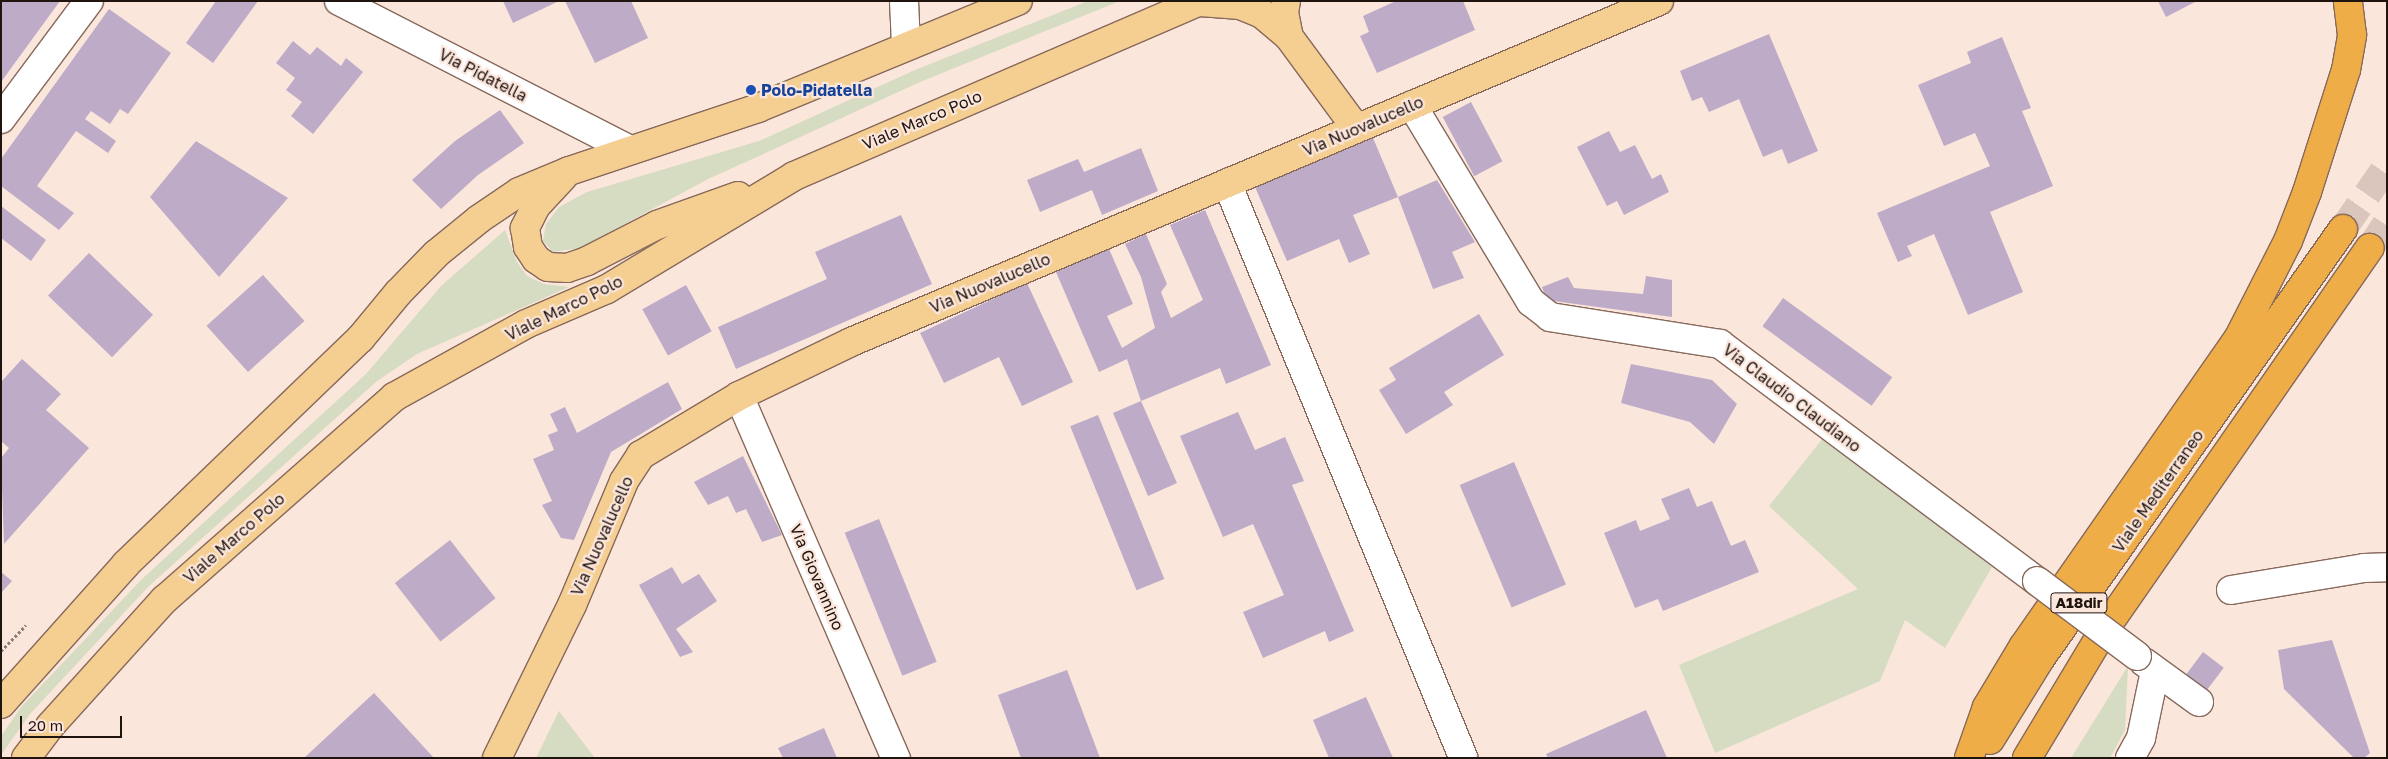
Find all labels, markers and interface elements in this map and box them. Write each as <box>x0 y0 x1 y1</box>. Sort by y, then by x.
street label: Via Pidatella <box>436 45 530 105</box>
place label: Polo-Pidatella <box>761 80 872 100</box>
marker: Polo-Pidatella <box>745 84 757 96</box>
street label: Viale Marco Polo <box>859 86 985 154</box>
street label: Via Nuovalucello <box>1300 92 1426 160</box>
street label: Via Nuovalucello <box>927 249 1053 317</box>
street label: Viale Marco Polo <box>502 271 626 345</box>
street label: Via Claudio Claudiano <box>1719 340 1865 456</box>
street label: Viale Mediterraneo <box>2108 426 2208 556</box>
street label: Via Nuovalucello <box>567 473 637 599</box>
street label: Viale Marco Polo <box>179 489 289 587</box>
street label: Via Giovannino <box>786 521 848 633</box>
road number: A18dir <box>2050 590 2108 616</box>
scale bar <box>22 706 125 738</box>
text: 20 m <box>28 716 63 734</box>

